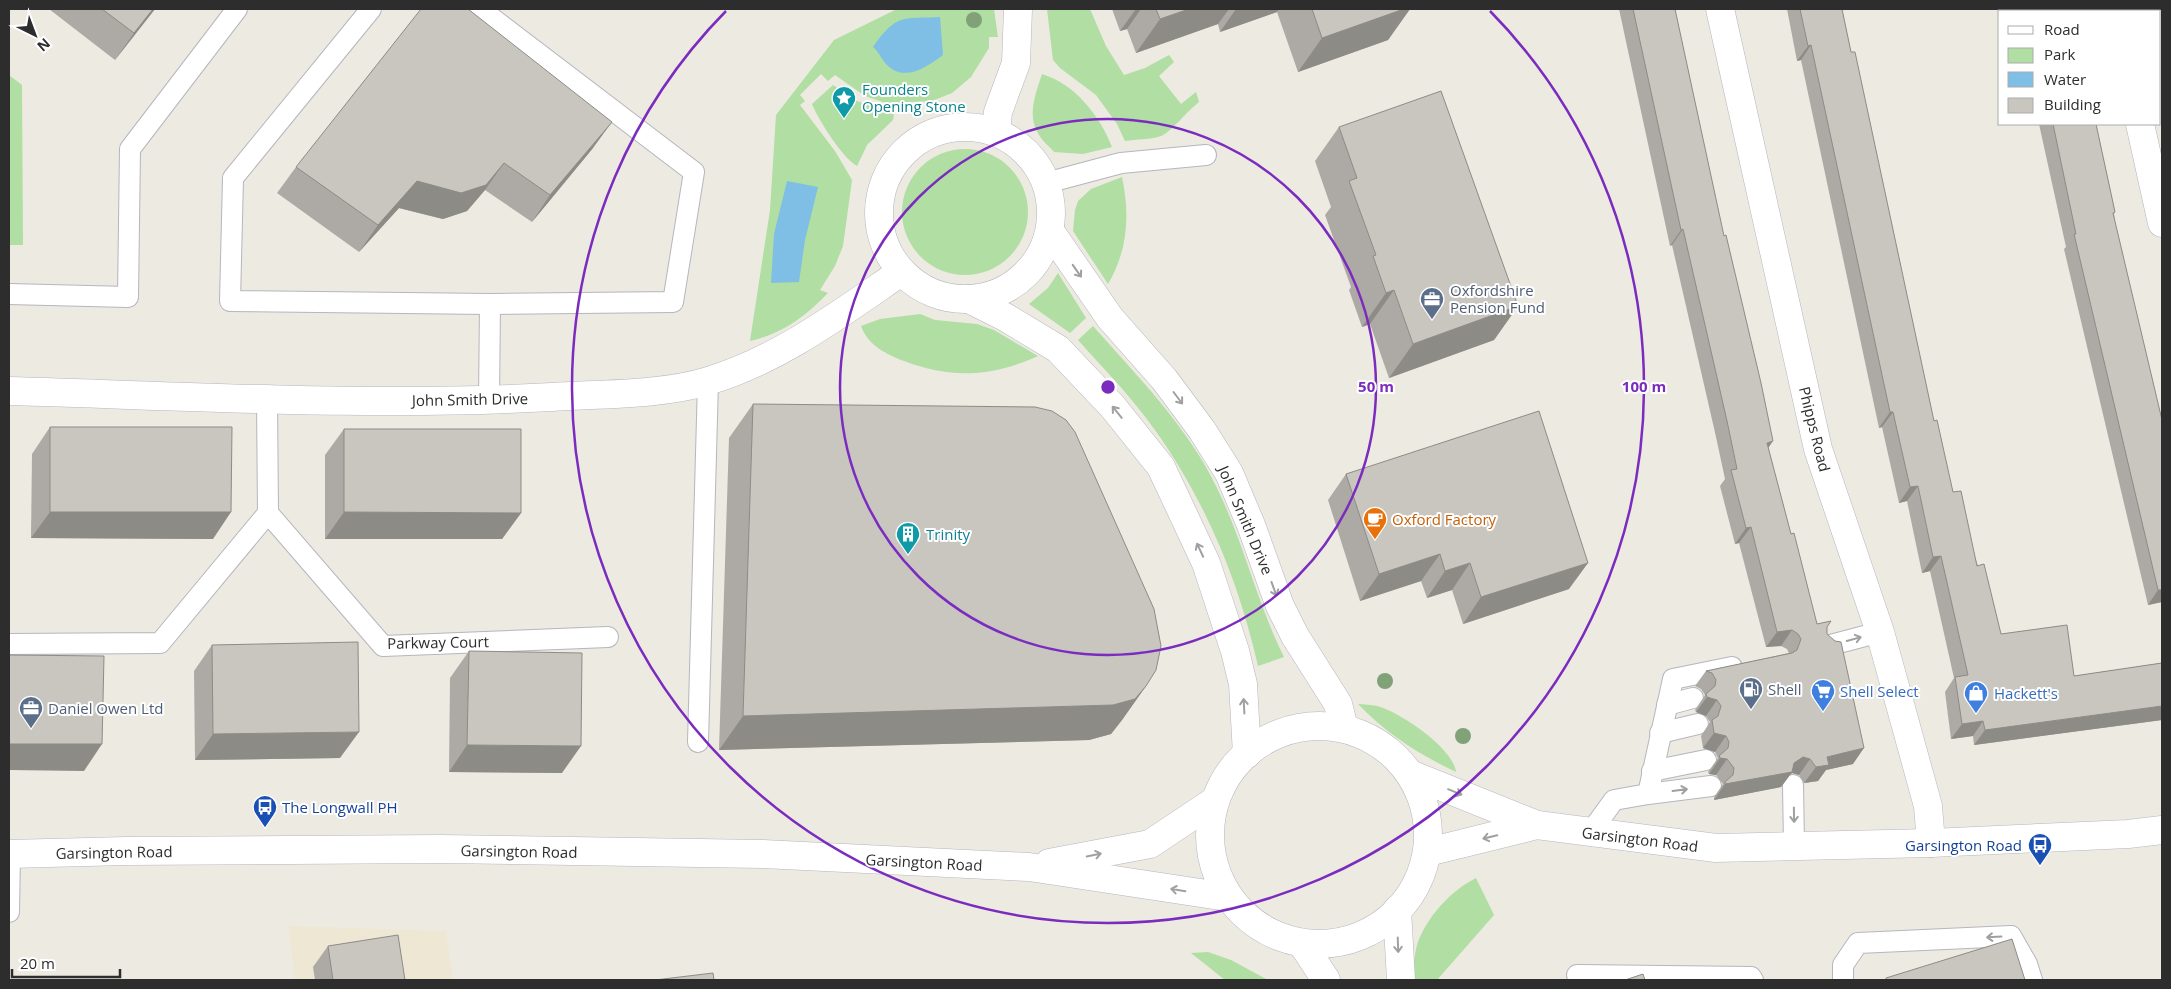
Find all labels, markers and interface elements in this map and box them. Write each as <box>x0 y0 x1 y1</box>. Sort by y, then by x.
north arrow <box>10 10 60 60</box>
legend <box>1998 10 2161 125</box>
text: Road <box>2044 19 2080 39</box>
text: N <box>33 34 55 56</box>
text: Park <box>2044 44 2075 64</box>
text: Water <box>2044 69 2086 89</box>
place label: Founders Opening Stone <box>862 79 966 116</box>
place icon: Founders Opening Stone <box>831 85 857 119</box>
text: Building <box>2044 94 2101 114</box>
one-way arrow <box>1072 264 1082 278</box>
place label: Oxfordshire Pension Fund <box>1450 280 1545 317</box>
office icon: Oxfordshire Pension Fund <box>1419 286 1445 320</box>
text: 50 m <box>1358 376 1394 396</box>
text: 100 m <box>1622 376 1666 396</box>
centre of rings <box>1099 378 1117 396</box>
street label: Phipps Road <box>1795 384 1835 474</box>
street label: John Smith Drive <box>410 388 528 410</box>
one-way arrow <box>1173 391 1184 404</box>
one-way arrow <box>1111 406 1122 419</box>
street label: John Smith Drive <box>1213 461 1278 577</box>
cafe icon: Oxford Factory <box>1362 506 1388 540</box>
place label: Oxford Factory <box>1392 509 1497 529</box>
building icon: Trinity <box>895 521 921 555</box>
place label: Trinity <box>926 524 971 544</box>
one-way arrow <box>1194 543 1204 558</box>
one-way arrow <box>1270 581 1279 596</box>
street label: Parkway Court <box>387 631 489 653</box>
one-way arrow <box>1845 634 1861 643</box>
fuel station icon: Shell <box>1738 676 1764 710</box>
supermarket icon: Shell Select <box>1810 678 1836 712</box>
place label: Shell <box>1768 679 1801 699</box>
shop icon: Hackett's <box>1963 680 1989 714</box>
place label: Shell Select <box>1840 681 1919 701</box>
place label: Hackett's <box>1994 683 2058 703</box>
office icon: Daniel Owen Ltd <box>18 695 44 729</box>
place label: Daniel Owen Ltd <box>48 698 163 718</box>
one-way arrow <box>1239 698 1248 714</box>
one-way arrow <box>1671 785 1687 795</box>
one-way arrow <box>1447 788 1462 797</box>
bus stop icon: The Longwall PH <box>252 794 278 828</box>
place label: The Longwall PH <box>282 797 398 817</box>
one-way arrow <box>1789 807 1799 823</box>
street label: Garsington Road <box>1581 822 1699 856</box>
bus stop icon: Garsington Road <box>2027 832 2053 866</box>
one-way arrow <box>1482 833 1498 842</box>
place label: Garsington Road <box>1905 835 2022 855</box>
street label: Garsington Road <box>460 840 578 862</box>
street label: Garsington Road <box>55 841 173 863</box>
street label: Garsington Road <box>865 849 983 875</box>
one-way arrow <box>1086 849 1102 859</box>
one-way arrow <box>1171 885 1187 895</box>
one-way arrow <box>1986 932 2002 941</box>
one-way arrow <box>1393 937 1403 953</box>
scale bar <box>12 946 120 978</box>
text: 20 m <box>20 953 55 973</box>

